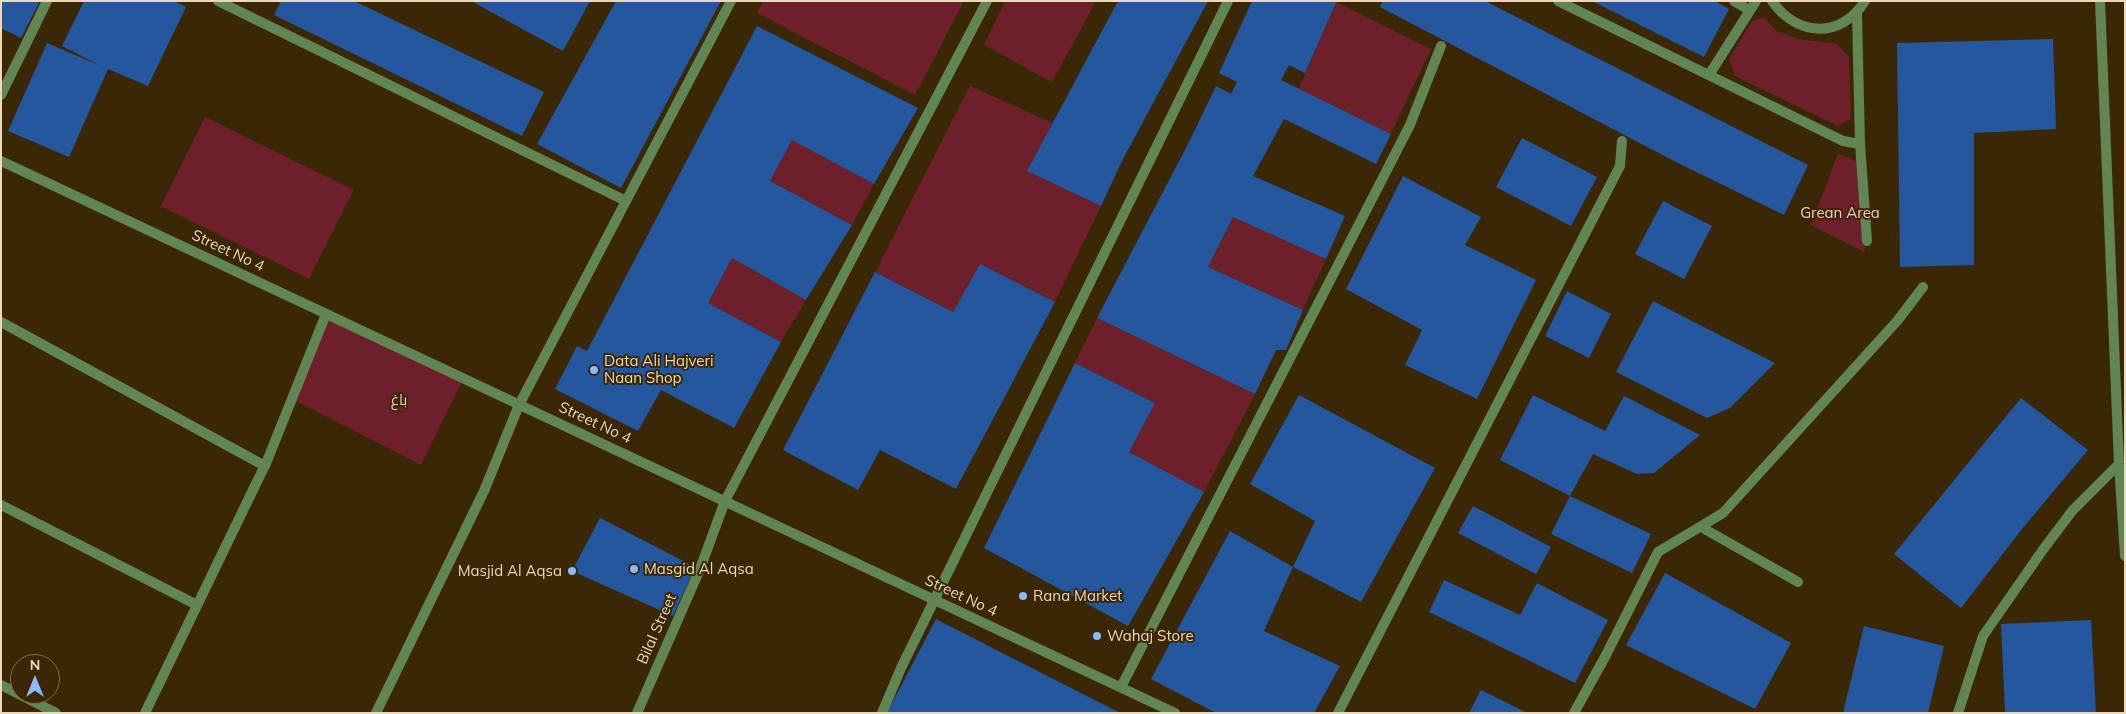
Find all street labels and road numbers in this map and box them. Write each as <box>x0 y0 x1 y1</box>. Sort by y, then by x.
street label: Street No 4 <box>189 226 267 276</box>
street label: Street No 4 <box>556 398 634 448</box>
street label: Street No 4 <box>922 571 1000 621</box>
street label: Bilal Street <box>633 591 681 667</box>

